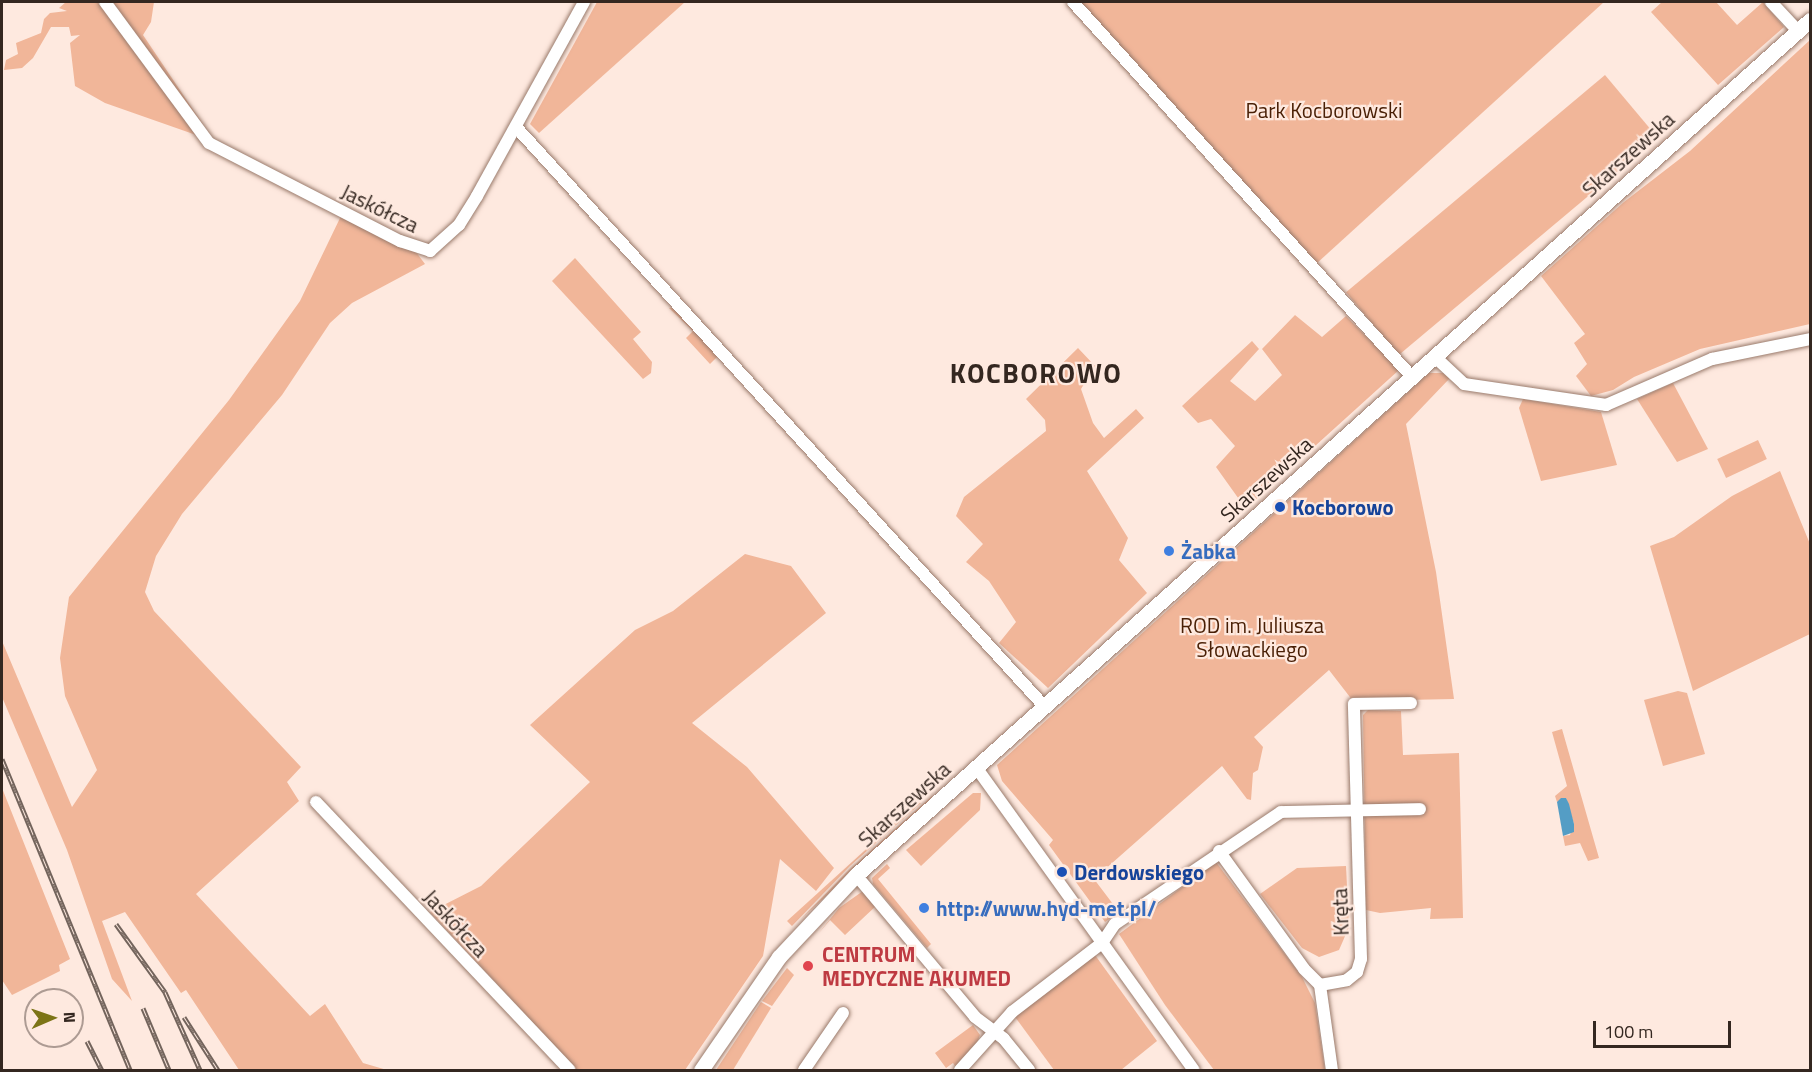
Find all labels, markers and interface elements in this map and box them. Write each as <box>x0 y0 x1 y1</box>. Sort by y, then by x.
park label: Park Kocborowski <box>1245 97 1403 123</box>
street label: Skarszewska <box>1577 106 1679 202</box>
street label: Jaskółcza <box>337 178 423 238</box>
district label: KOCBOROWO <box>950 357 1122 389</box>
street label: Skarszewska <box>1215 431 1317 527</box>
place label: Kocborowo <box>1292 494 1394 520</box>
marker: Kocborowo <box>1273 500 1287 514</box>
place label: Żabka <box>1181 538 1236 564</box>
marker: Żabka <box>1162 544 1176 558</box>
park label: ROD im. Juliusza Słowackiego <box>1180 612 1324 662</box>
street label: Skarszewska <box>853 756 955 852</box>
place label: Derdowskiego <box>1074 859 1204 885</box>
marker: Derdowskiego <box>1055 865 1069 879</box>
street label: Jaskółcza <box>418 884 494 962</box>
street label: Kręta <box>1327 888 1353 936</box>
place label: http://www.hyd-met.pl/ <box>936 895 1157 921</box>
marker: http://www.hyd-met.pl/ <box>917 901 931 915</box>
place label: CENTRUM MEDYCZNE AKUMED <box>822 941 1011 991</box>
marker: CENTRUM MEDYCZNE AKUMED <box>799 957 817 975</box>
north arrow <box>24 988 84 1048</box>
scale bar <box>1596 1009 1734 1047</box>
text: N <box>58 1011 82 1023</box>
text: 100 m <box>1604 1018 1653 1045</box>

